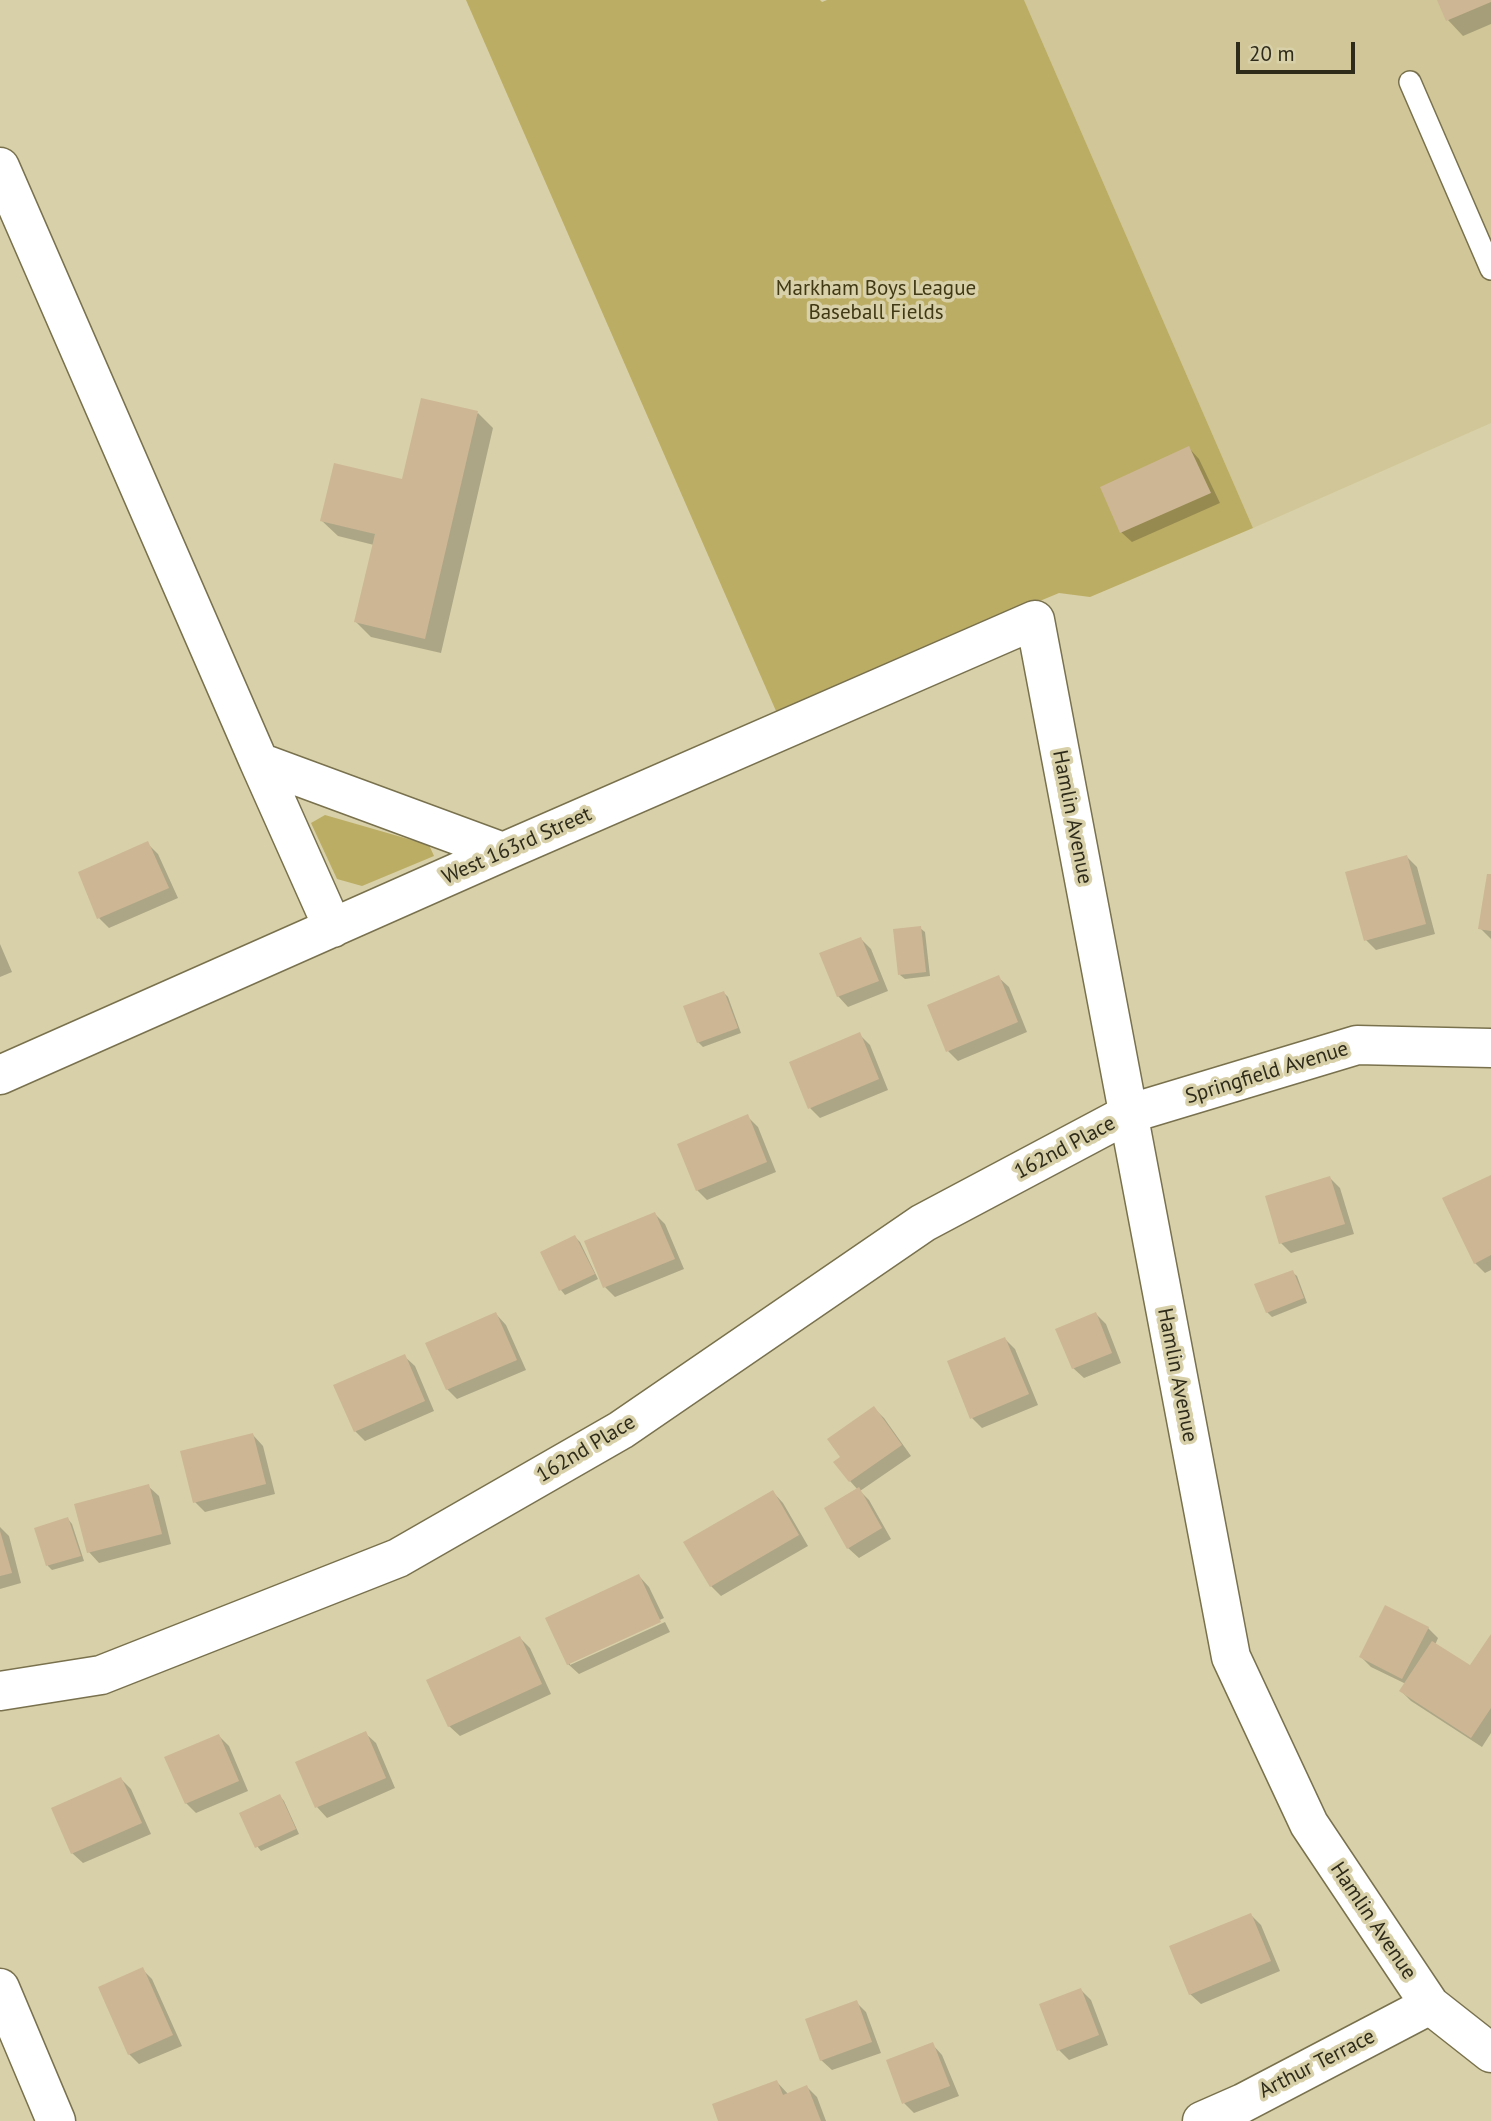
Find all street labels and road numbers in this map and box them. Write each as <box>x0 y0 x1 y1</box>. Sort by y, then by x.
street label: Hamlin Avenue <box>1047 748 1097 886</box>
street label: West 163rd Street <box>438 802 596 890</box>
street label: Springfield Avenue <box>1183 1036 1351 1110</box>
street label: 162nd Place <box>1010 1111 1120 1185</box>
street label: Hamlin Avenue <box>1152 1306 1202 1444</box>
street label: 162nd Place <box>532 1410 640 1488</box>
street label: Hamlin Avenue <box>1325 1858 1421 1984</box>
street label: Arthur Terrace <box>1255 2024 1379 2104</box>

